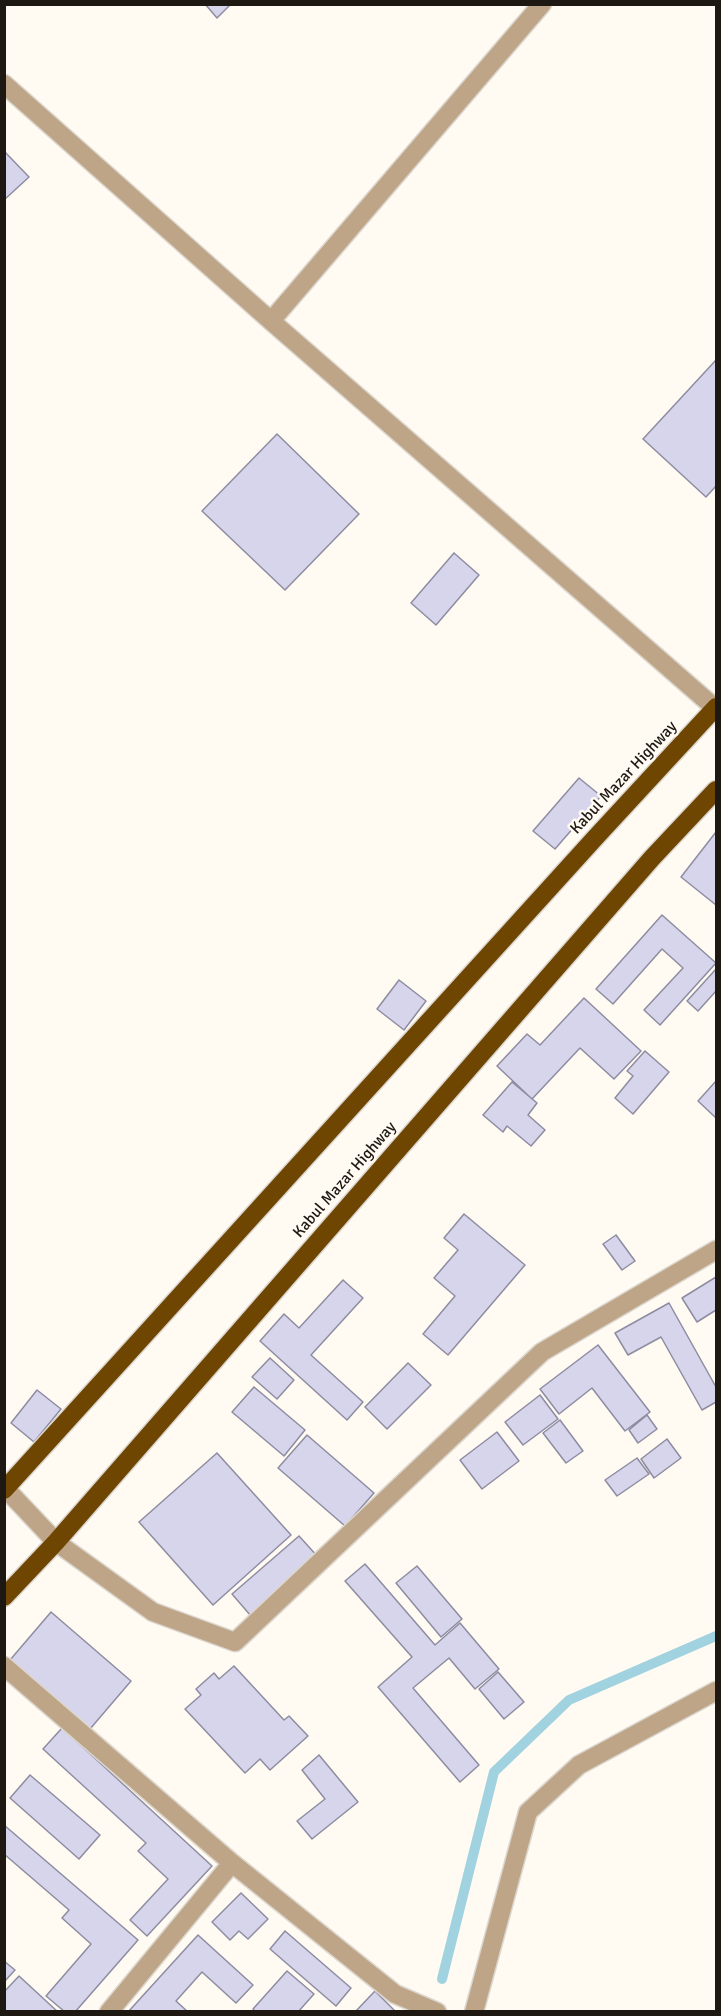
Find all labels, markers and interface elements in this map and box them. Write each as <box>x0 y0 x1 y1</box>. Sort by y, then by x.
street label: Kabul Mazar Highway <box>567 717 681 839</box>
street label: Kabul Mazar Highway <box>289 1118 401 1242</box>

